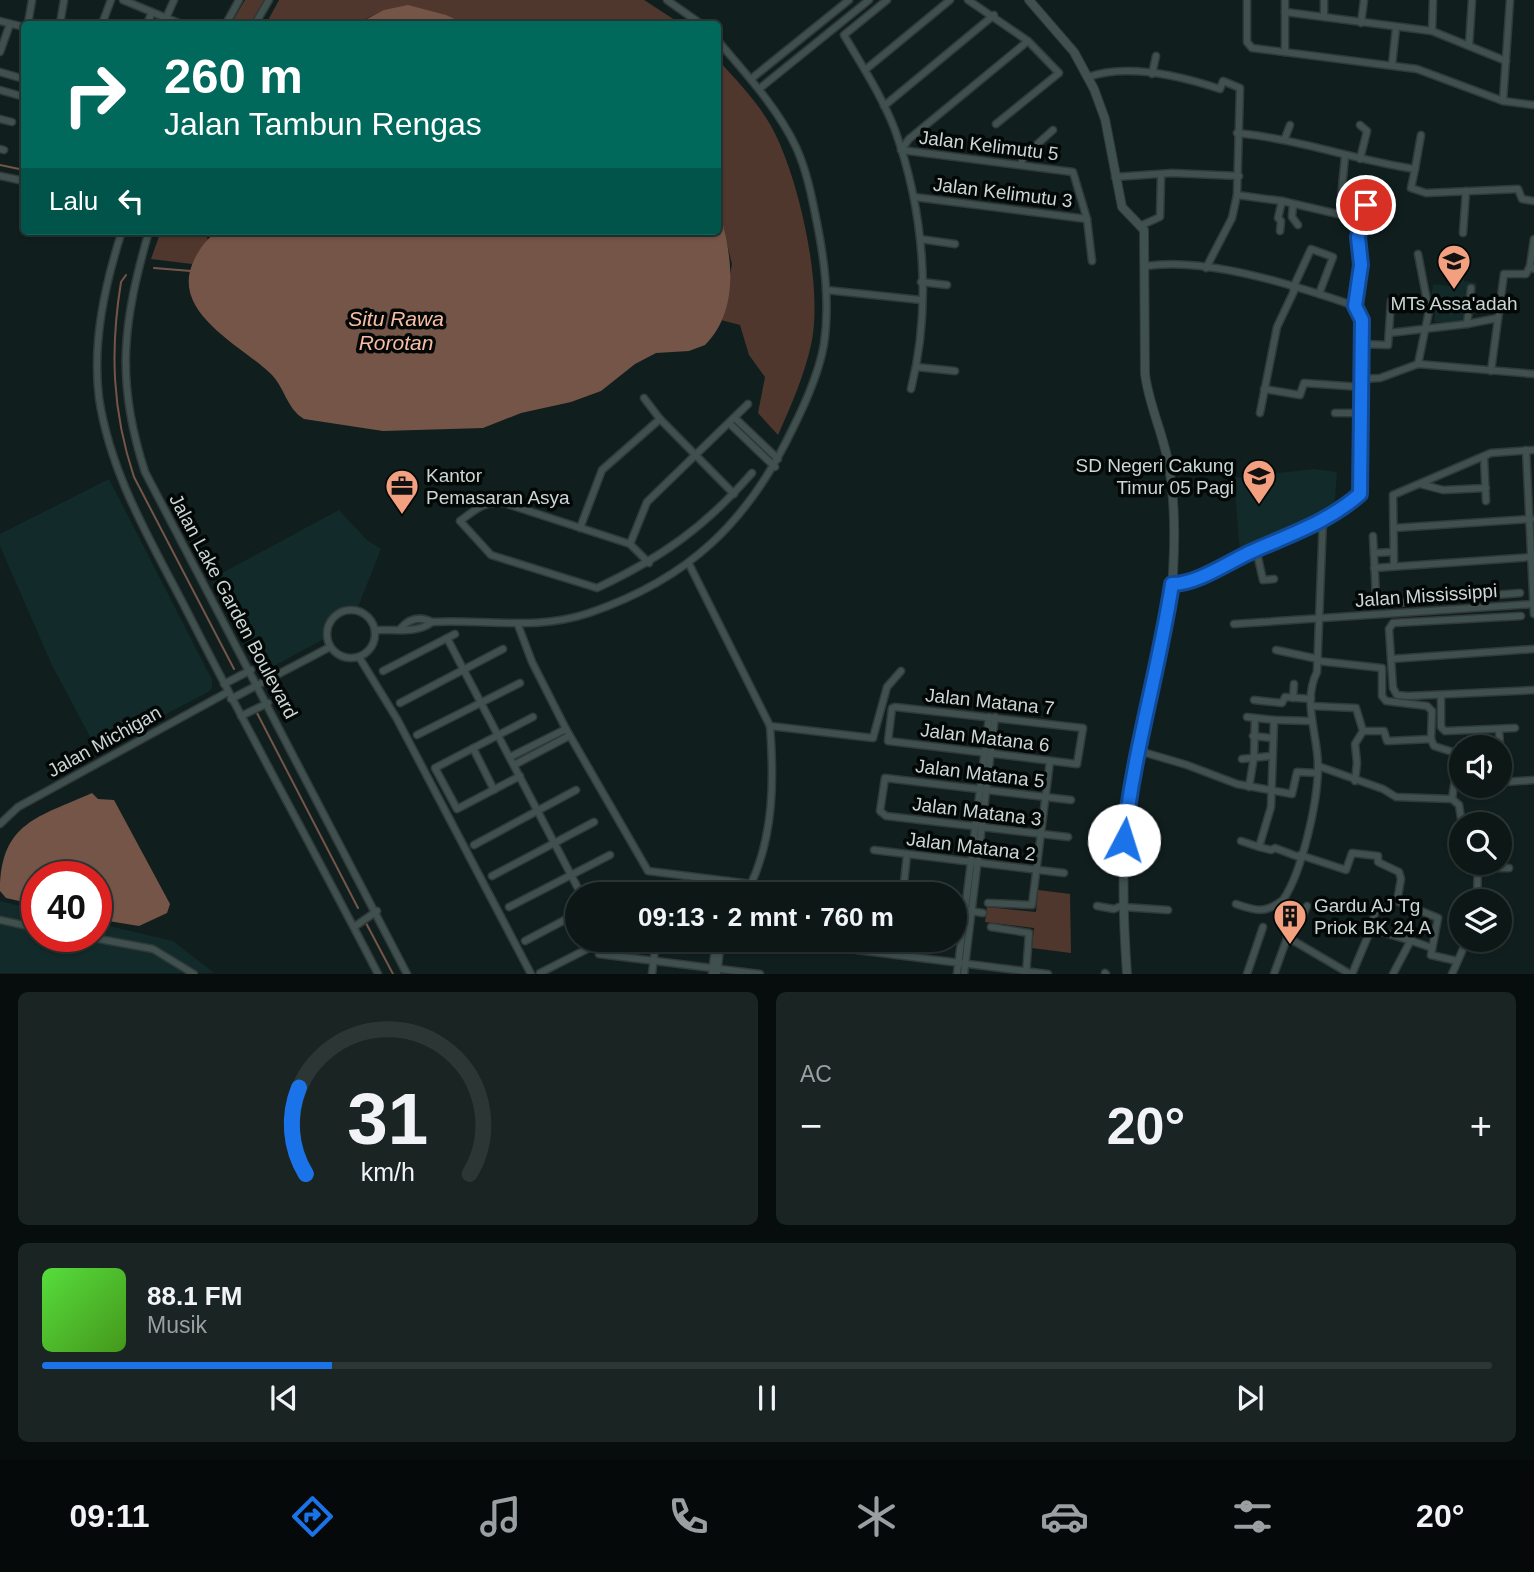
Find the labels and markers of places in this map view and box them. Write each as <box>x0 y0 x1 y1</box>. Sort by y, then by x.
pin <box>1336 175 1396 235</box>
school or university icon: MTs Assa'adah <box>1435 242 1473 291</box>
place label: MTs Assa'adah <box>1390 293 1518 314</box>
place label: SD Negeri Cakung Timur 05 Pagi <box>1076 455 1234 498</box>
school or university icon: SD Negeri Cakung Timur 05 Pagi <box>1240 457 1278 506</box>
place label: Kantor Pemasaran Asya <box>426 465 570 508</box>
office icon: Kantor Pemasaran Asya <box>383 467 421 516</box>
place label: Gardu AJ Tg Priok BK 24 A <box>1314 895 1432 938</box>
building icon: Gardu AJ Tg Priok BK 24 A <box>1271 897 1309 946</box>

